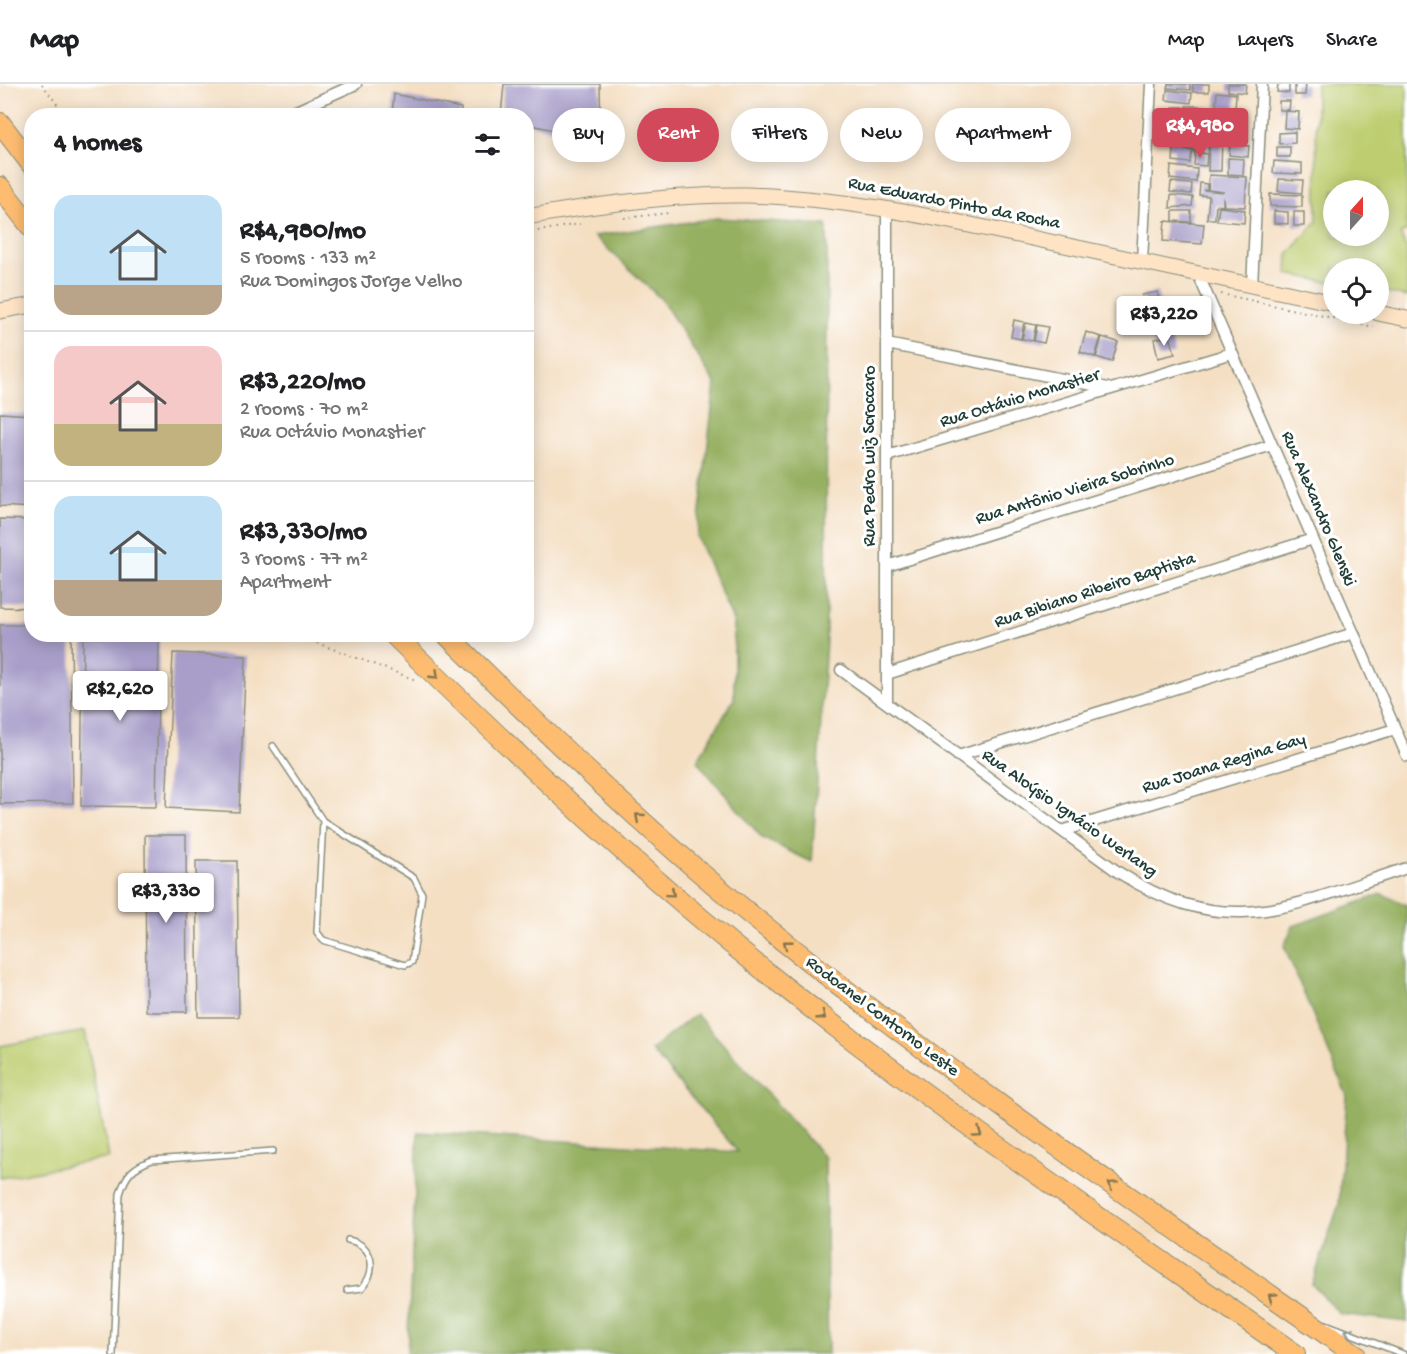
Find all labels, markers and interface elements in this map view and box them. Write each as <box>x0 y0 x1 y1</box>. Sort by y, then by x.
text: Map <box>30 25 79 58</box>
text: Map <box>1168 29 1204 54</box>
text: Layers <box>1237 29 1293 54</box>
text: Share <box>1326 29 1377 54</box>
chip: Buy <box>552 108 625 162</box>
chip: Rent <box>637 108 719 162</box>
chip: Filters <box>731 108 828 162</box>
chip: New <box>840 108 923 162</box>
chip: Apartment <box>935 108 1071 162</box>
pin: R$4,980 <box>1145 108 1255 159</box>
text: R$4,980 <box>1166 116 1234 139</box>
icon: filters <box>471 128 504 161</box>
text: 4 homes <box>54 129 141 160</box>
street label: Rua Eduardo Pinto da Rocha <box>846 173 1063 235</box>
north arrow <box>1323 180 1389 246</box>
map controls <box>1323 180 1389 324</box>
text: R$4,980/mo <box>240 217 366 248</box>
icon: home <box>102 219 174 291</box>
text: 5 rooms · 133 m² <box>240 248 376 271</box>
button: locate <box>1323 258 1389 324</box>
text: Rua Domingos Jorge Velho <box>240 271 462 294</box>
pin: R$3,220 <box>1109 296 1219 347</box>
text: R$3,220 <box>1130 304 1198 327</box>
street label: Rua Octávio Monastier <box>938 364 1104 433</box>
street label: Rua Pedro Luiz Scroccaro <box>860 365 881 547</box>
text: R$3,220/mo <box>240 368 365 399</box>
icon: home <box>102 370 174 442</box>
text: 2 rooms · 70 m² <box>240 399 368 422</box>
text: Rua Octávio Monastier <box>240 422 424 445</box>
street label: Rua Alexandro Glenski <box>1276 428 1360 590</box>
street label: Rua Antônio Vieira Sobrinho <box>973 450 1177 530</box>
text: R$3,330/mo <box>240 518 367 549</box>
icon: home <box>102 520 174 592</box>
street label: Rua Bibiano Ribeiro Baptista <box>992 548 1199 633</box>
text: 3 rooms · 77 m² <box>240 549 368 572</box>
text: Apartment <box>240 572 330 595</box>
one-way arrow <box>428 669 439 679</box>
pin: R$2,620 <box>65 671 175 722</box>
text: R$2,620 <box>87 679 153 702</box>
street label: Rua Joana Regina Gay <box>1140 729 1308 799</box>
street label: Rua Aloýsio Ignácio Werlang <box>977 745 1161 883</box>
one-way arrow <box>635 813 646 824</box>
pin: R$3,330 <box>111 873 221 924</box>
text: R$3,330 <box>132 881 200 904</box>
one-way arrow <box>664 885 675 896</box>
one-way arrow <box>783 940 794 951</box>
street label: Rodoanel Contorno Leste <box>801 952 963 1082</box>
one-way arrow <box>815 1009 826 1020</box>
one-way arrow <box>972 1126 983 1137</box>
one-way arrow <box>1108 1181 1119 1192</box>
one-way arrow <box>1268 1293 1279 1304</box>
one-way arrow <box>1344 1327 1355 1340</box>

